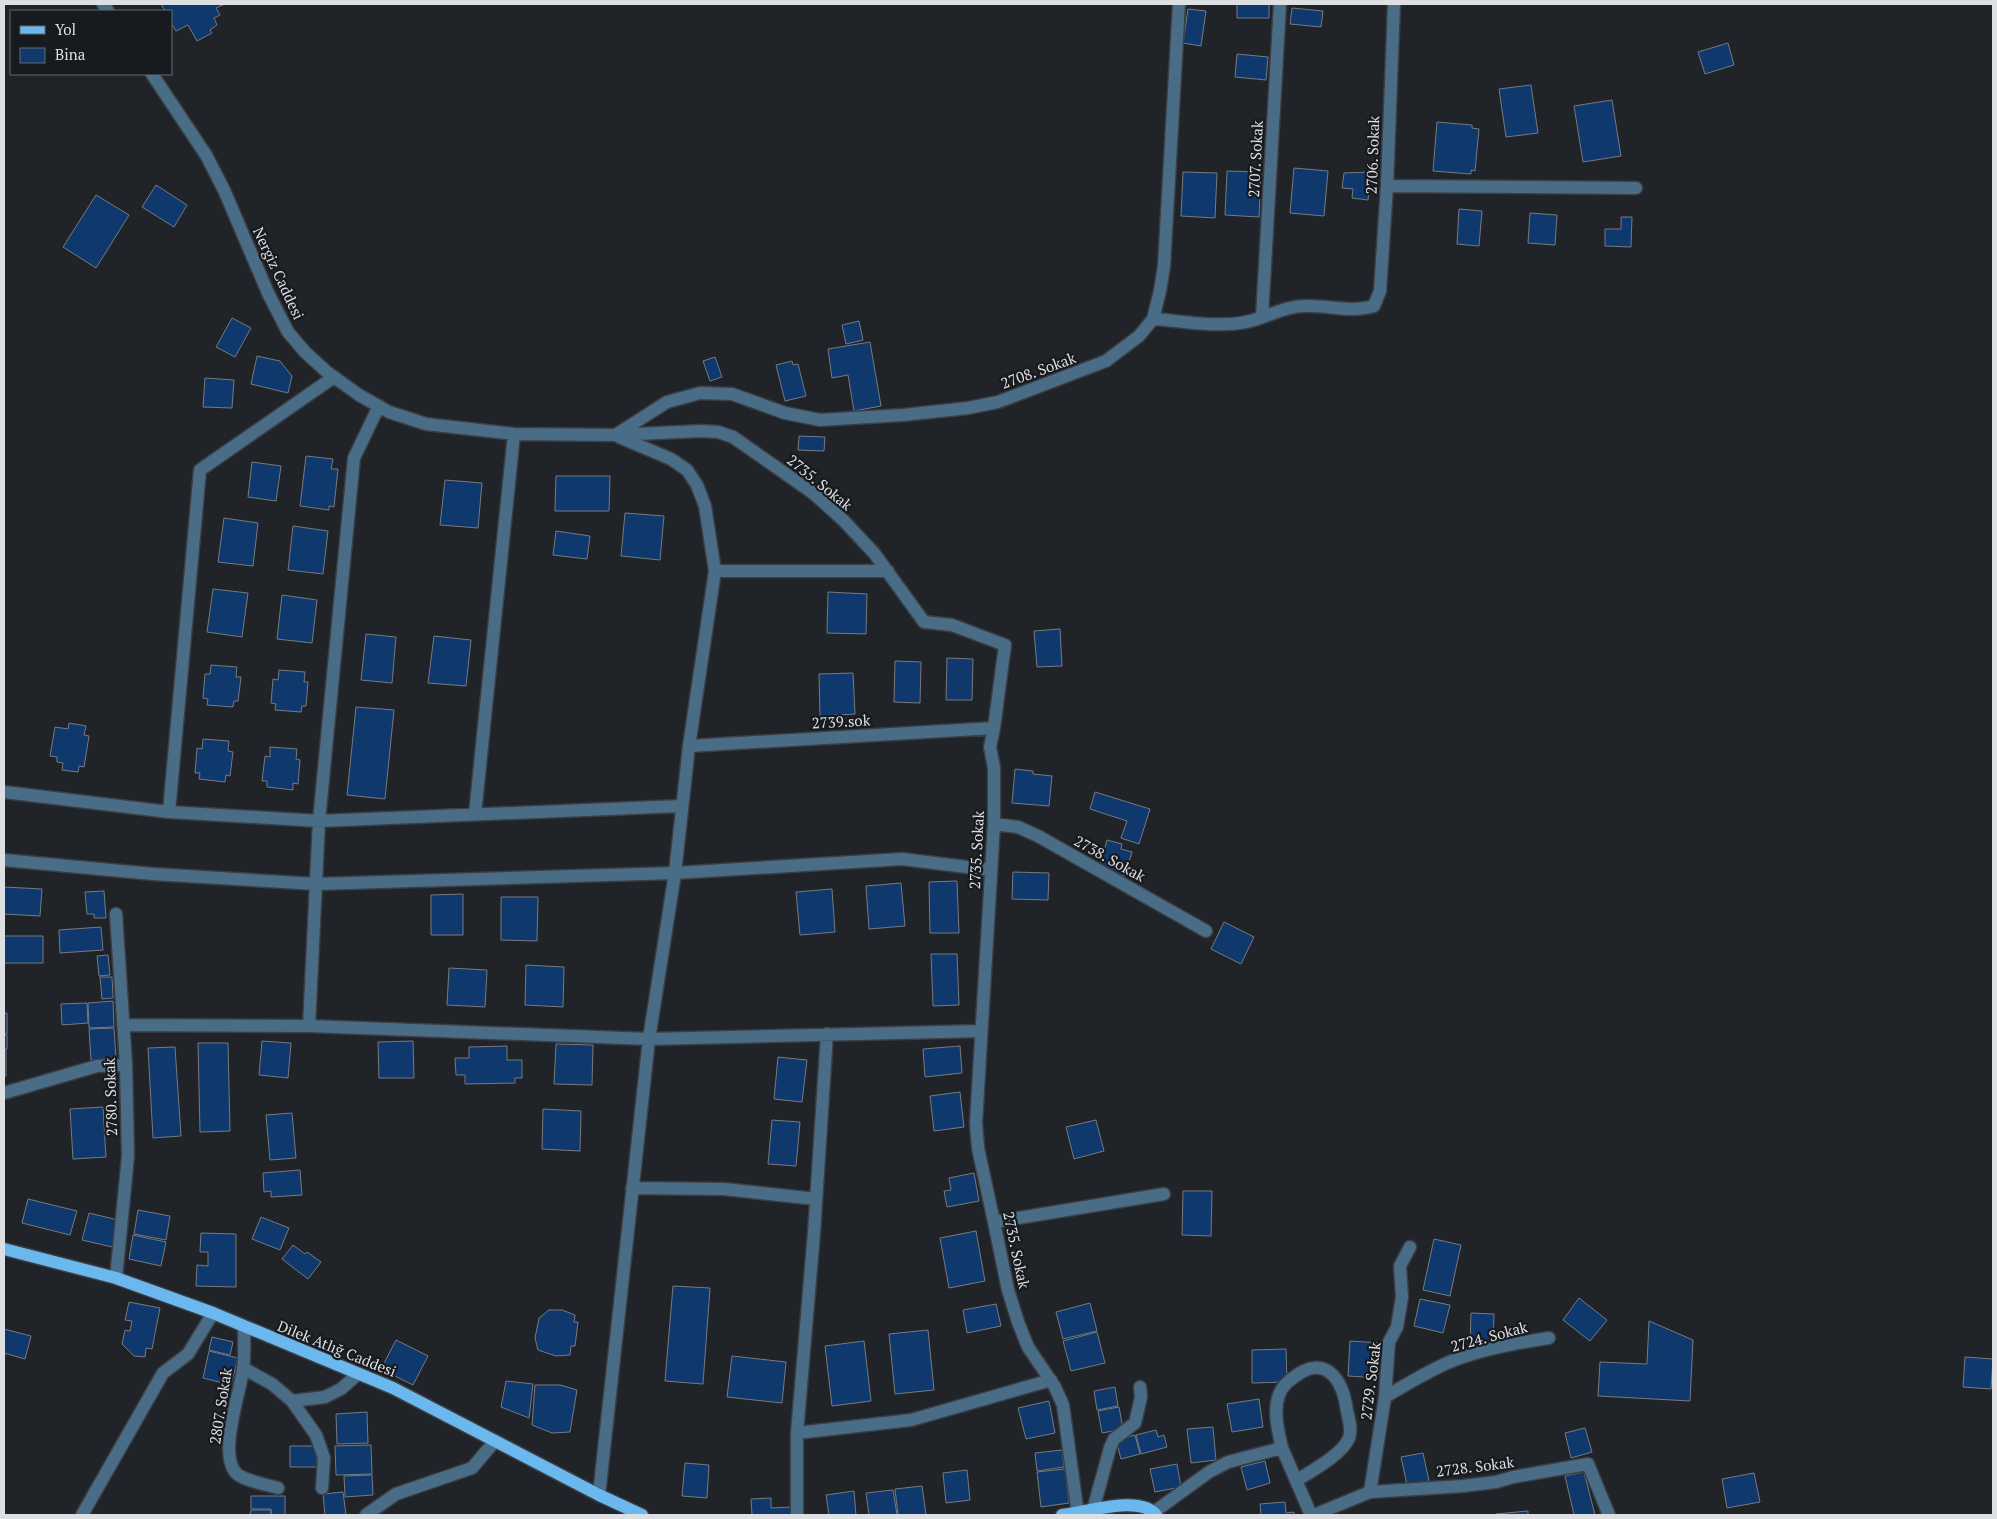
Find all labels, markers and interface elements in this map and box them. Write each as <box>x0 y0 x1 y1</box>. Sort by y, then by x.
legend <box>10 10 172 75</box>
text: Yol <box>55 19 76 39</box>
text: Bina <box>55 44 86 64</box>
street label: 2706. Sokak <box>1361 115 1383 195</box>
street label: 2707. Sokak <box>1243 120 1267 198</box>
street label: Nergiz Caddesi <box>249 223 309 323</box>
street label: 2708. Sokak <box>998 347 1079 393</box>
street label: 2735. Sokak <box>783 449 857 515</box>
street label: 2739.sok <box>811 709 871 733</box>
street label: 2735. Sokak <box>964 810 988 890</box>
street label: 2738. Sokak <box>1071 830 1149 886</box>
street label: 2780. Sokak <box>99 1057 121 1137</box>
street label: 2735. Sokak <box>999 1209 1035 1291</box>
street label: Dilek Atlığ Caddesi <box>275 1315 399 1381</box>
street label: 2724. Sokak <box>1448 1316 1530 1356</box>
street label: 2729. Sokak <box>1355 1341 1385 1421</box>
street label: 2807. Sokak <box>204 1366 236 1446</box>
street label: 2728. Sokak <box>1435 1451 1515 1481</box>

